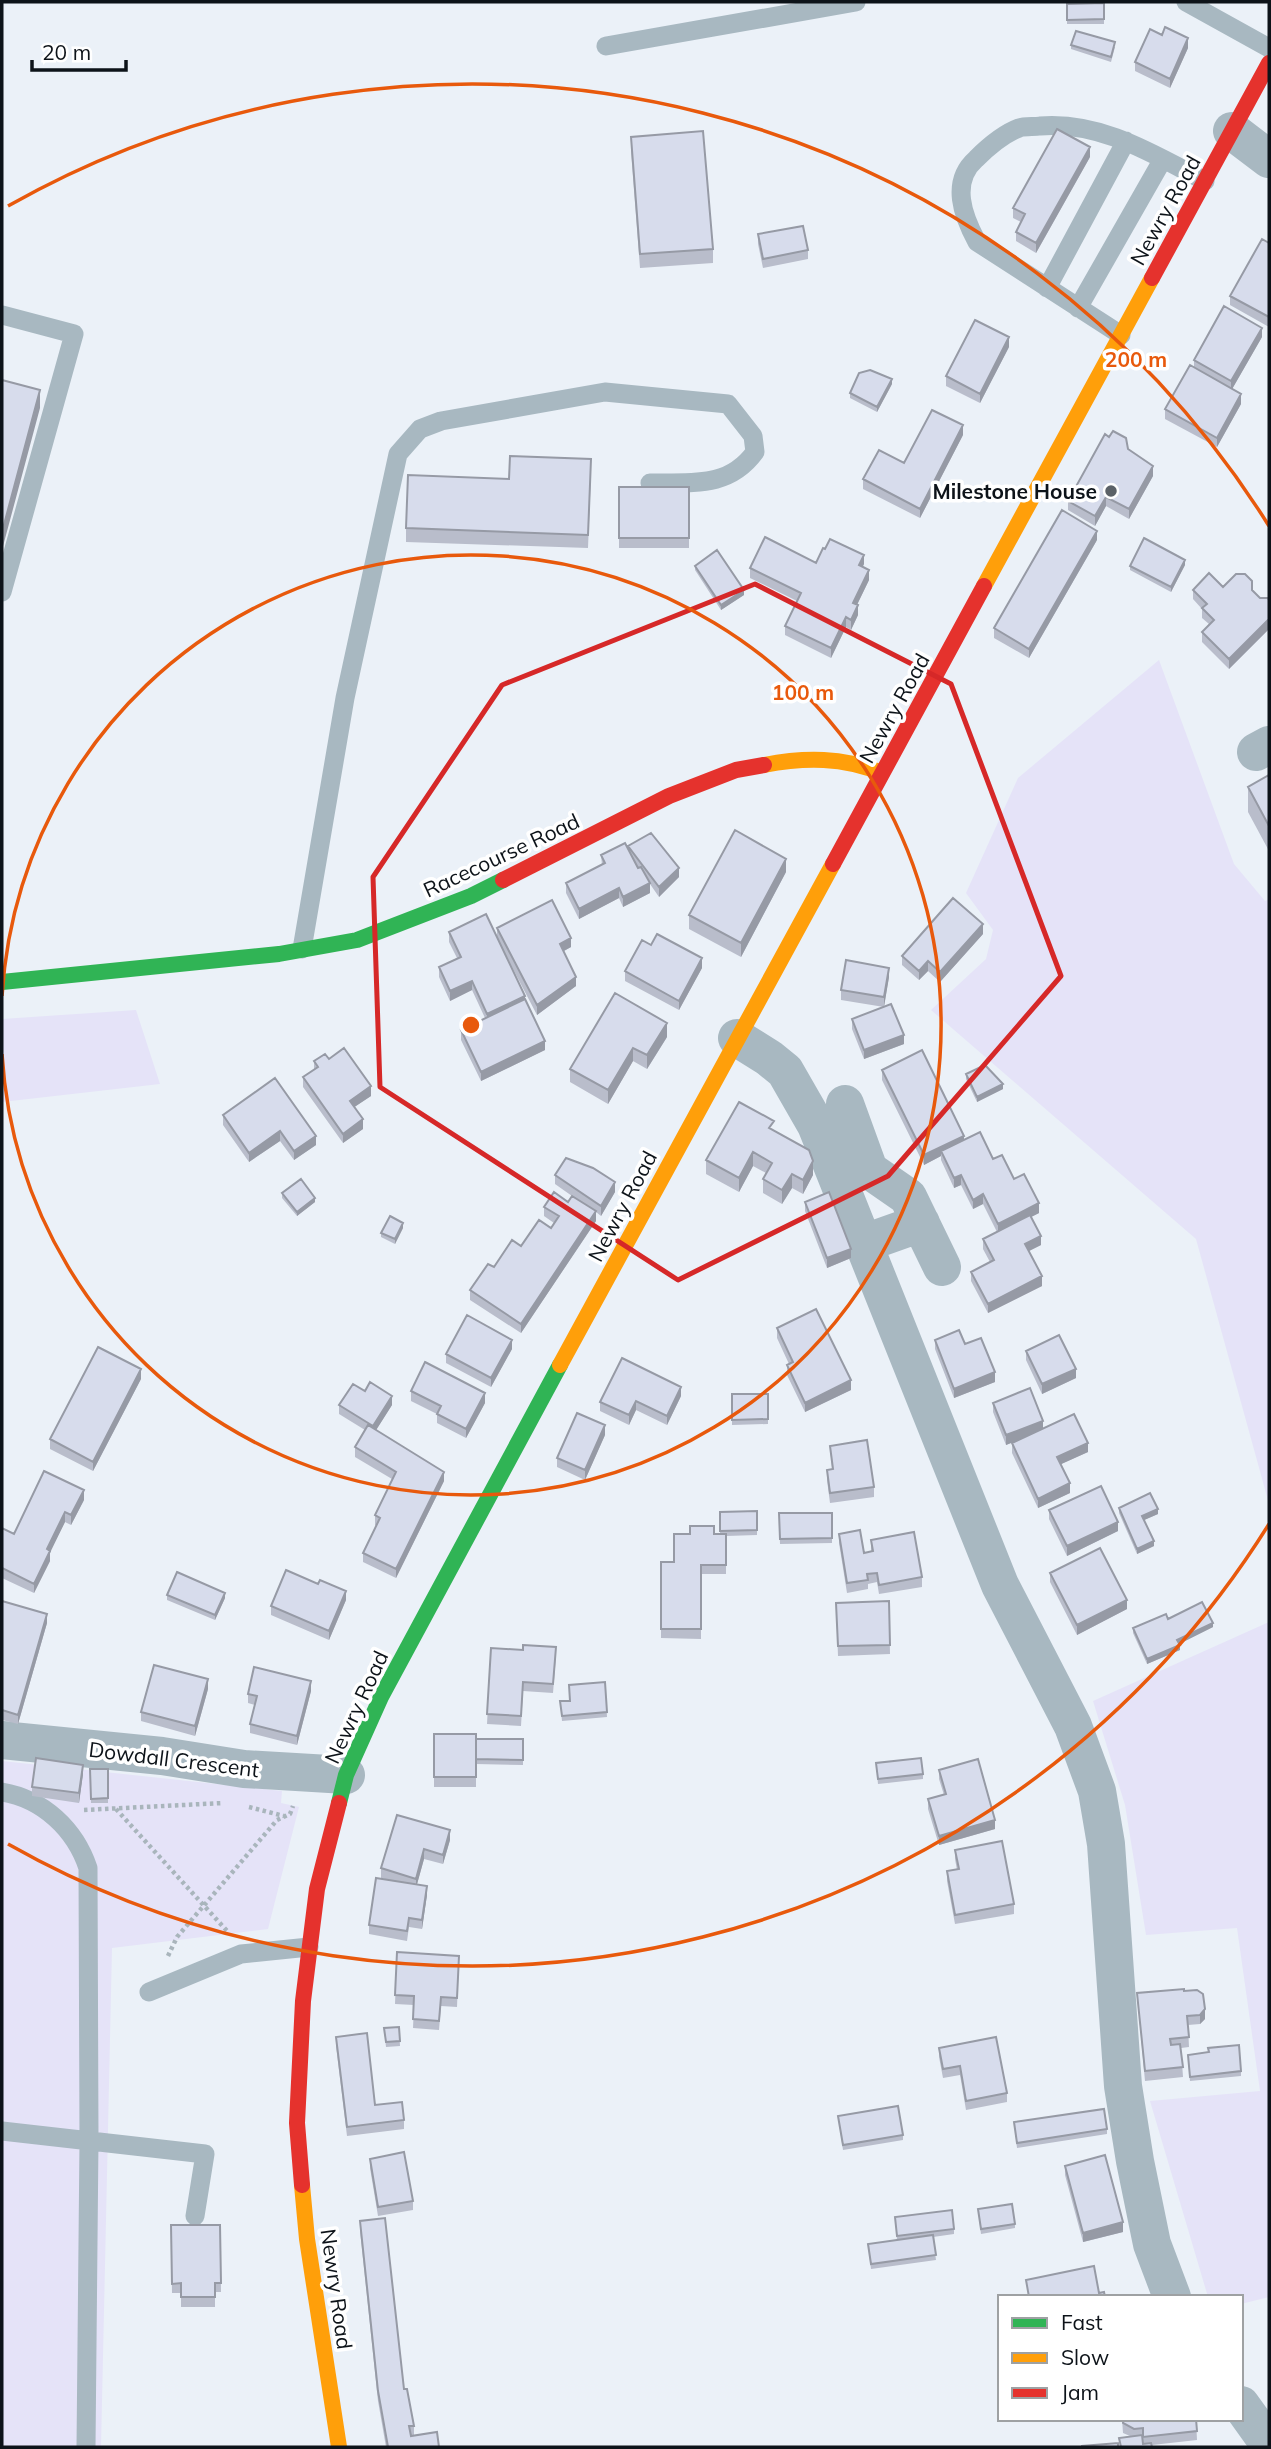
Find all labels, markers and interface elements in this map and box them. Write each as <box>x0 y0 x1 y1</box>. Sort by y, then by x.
scale bar <box>32 28 126 72</box>
text: 20 m <box>42 39 91 65</box>
street label: Newry Road <box>1124 151 1206 269</box>
text: 200 m <box>1105 346 1167 372</box>
place label: Milestone House <box>932 478 1097 504</box>
marker: Milestone House <box>1103 483 1119 499</box>
street label: Newry Road <box>853 649 935 767</box>
text: 100 m <box>772 679 834 705</box>
street label: Racecourse Road <box>419 807 583 903</box>
centre of rings <box>459 1013 483 1037</box>
street label: Newry Road <box>582 1146 662 1266</box>
street label: Newry Road <box>319 1646 393 1768</box>
street label: Dowdall Crescent <box>87 1736 261 1782</box>
street label: Newry Road <box>316 2227 358 2351</box>
legend <box>998 2295 1243 2421</box>
text: Fast <box>1061 2309 1103 2335</box>
text: Slow <box>1061 2344 1109 2370</box>
text: Jam <box>1061 2379 1099 2405</box>

